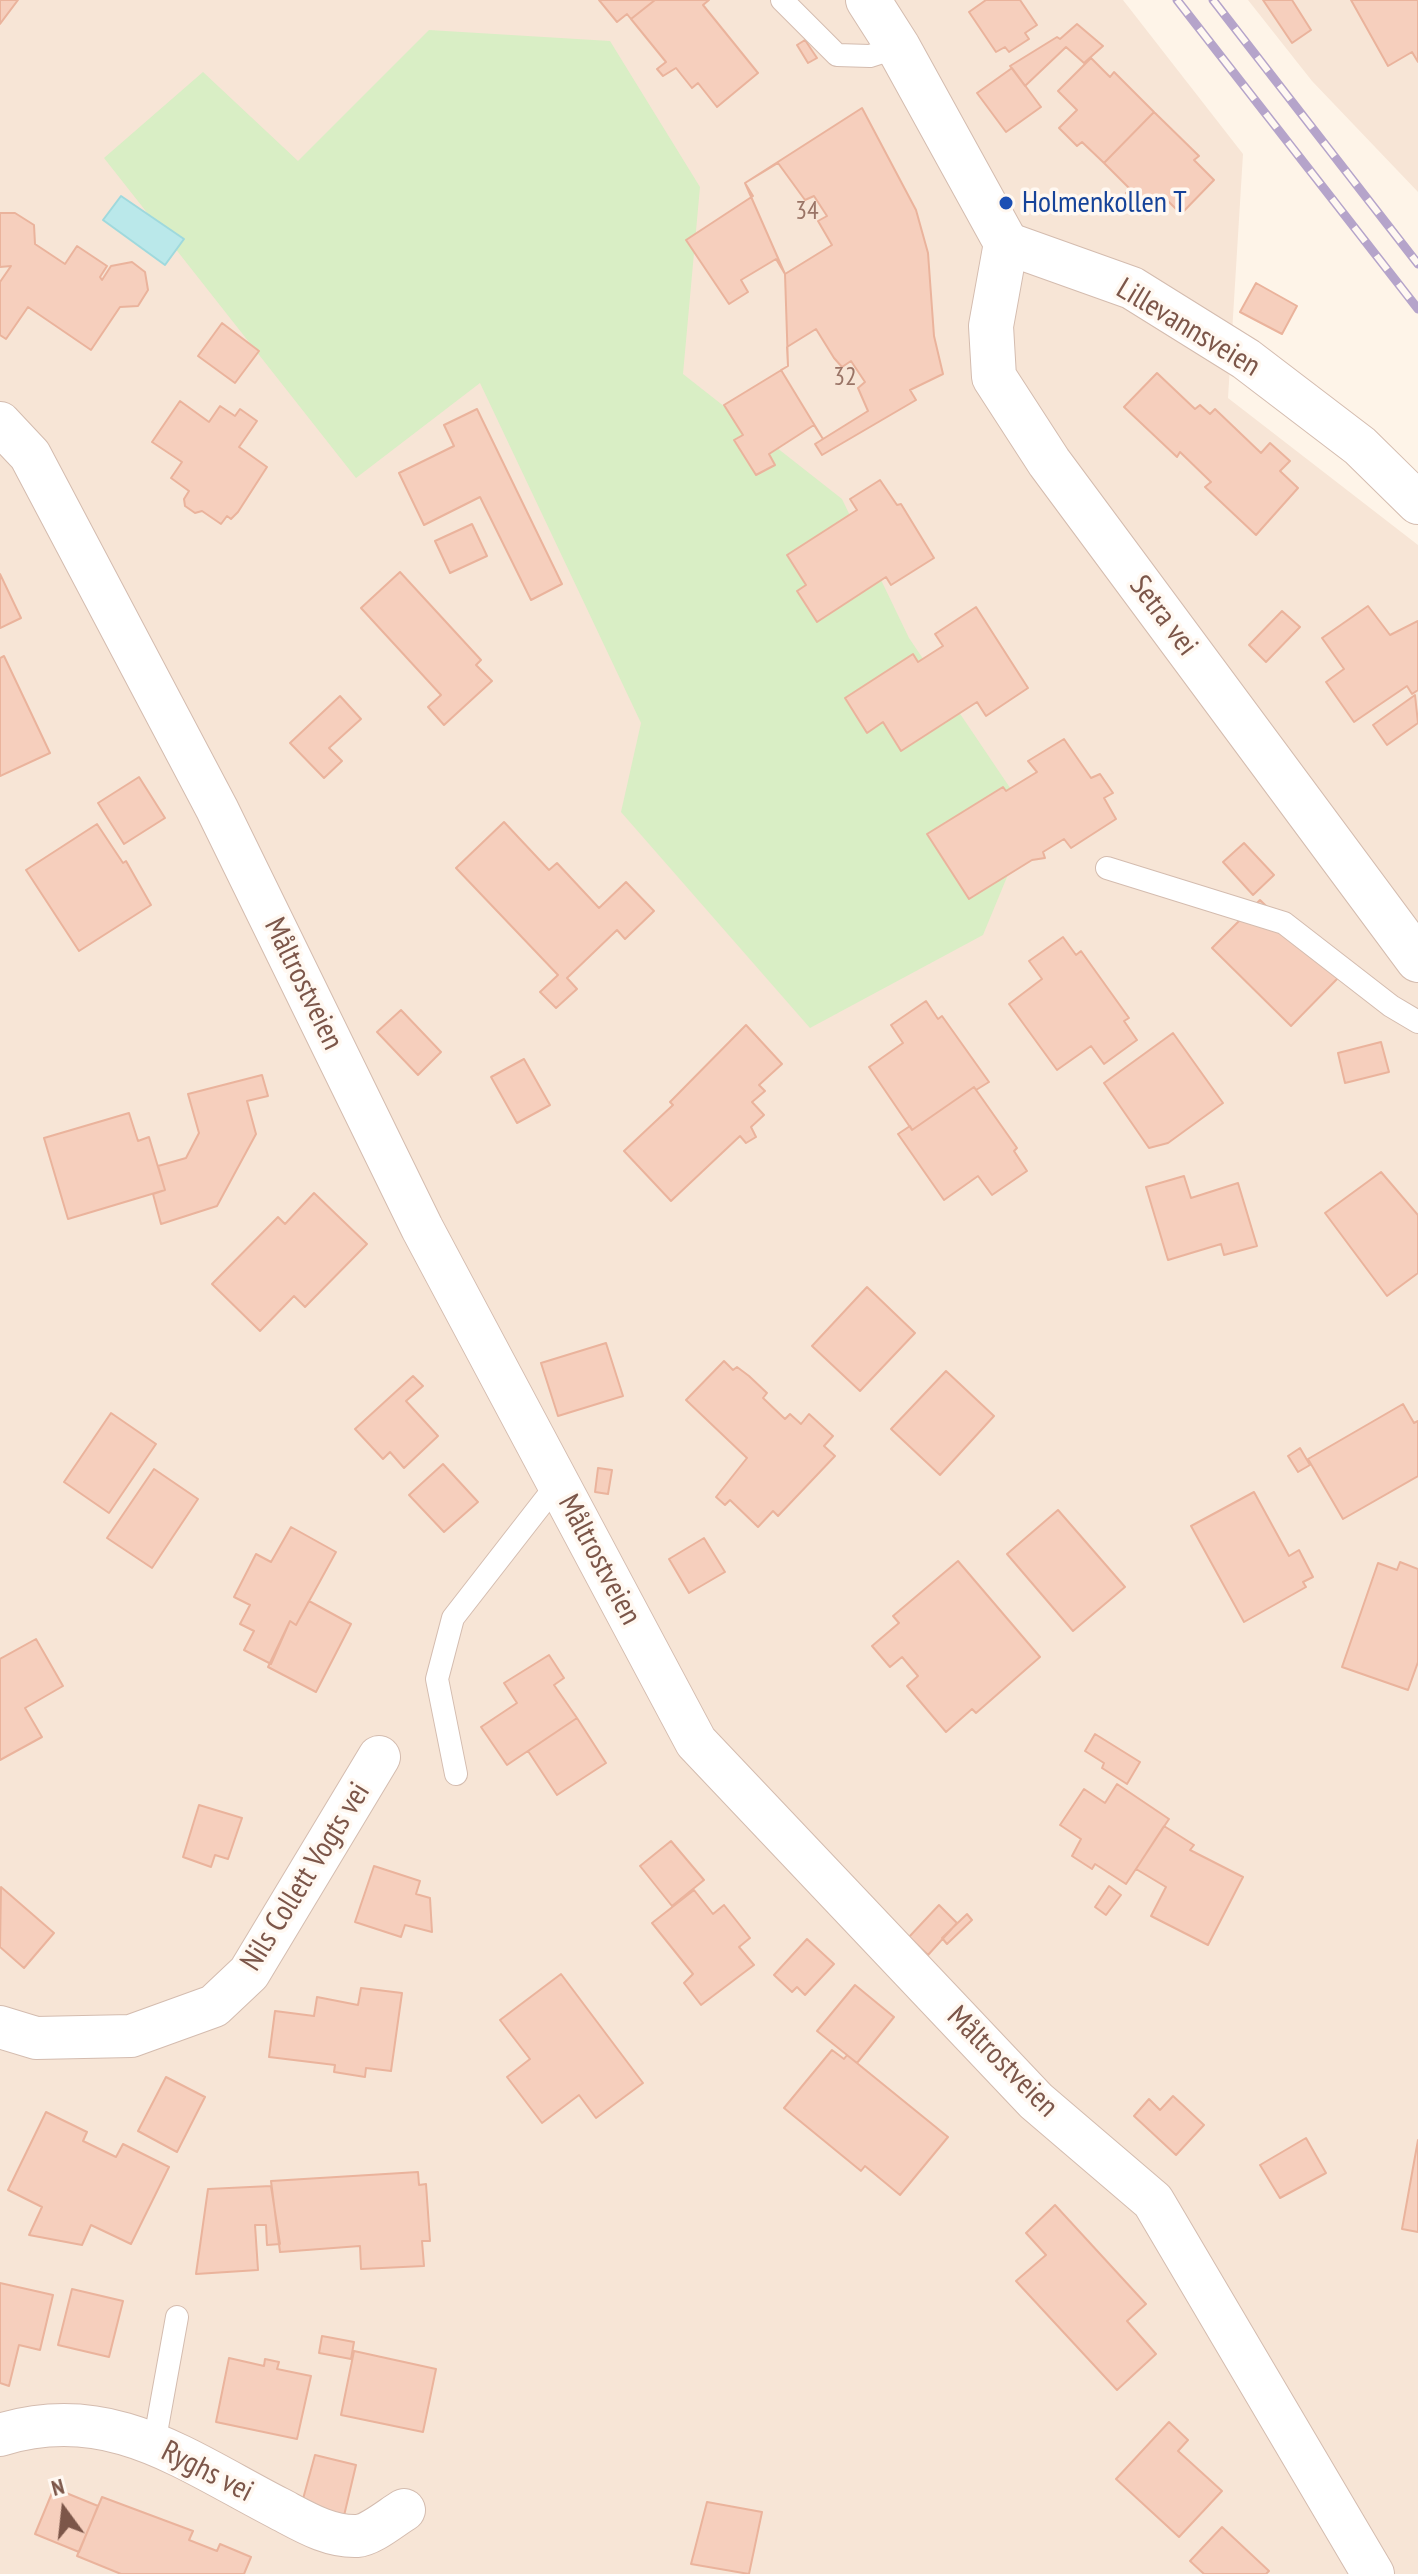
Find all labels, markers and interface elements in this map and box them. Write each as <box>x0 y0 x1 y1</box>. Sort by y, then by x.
place label: Holmenkollen T <box>1022 185 1187 221</box>
marker: Holmenkollen T <box>997 194 1015 212</box>
house number: 34 <box>795 196 819 228</box>
street label: Lillevannsveien <box>1110 271 1266 385</box>
house number: 32 <box>833 362 857 394</box>
street label: Setra vei <box>1121 569 1205 663</box>
street label: Måltrostveien <box>256 912 350 1056</box>
street label: Måltrostveien <box>550 1489 648 1631</box>
street label: Nils Collett Vogts vei <box>234 1776 378 1978</box>
street label: Måltrostveien <box>939 1999 1065 2125</box>
street label: Ryghs vei <box>155 2434 259 2510</box>
north arrow <box>24 2470 104 2550</box>
text: N <box>48 2472 67 2502</box>

